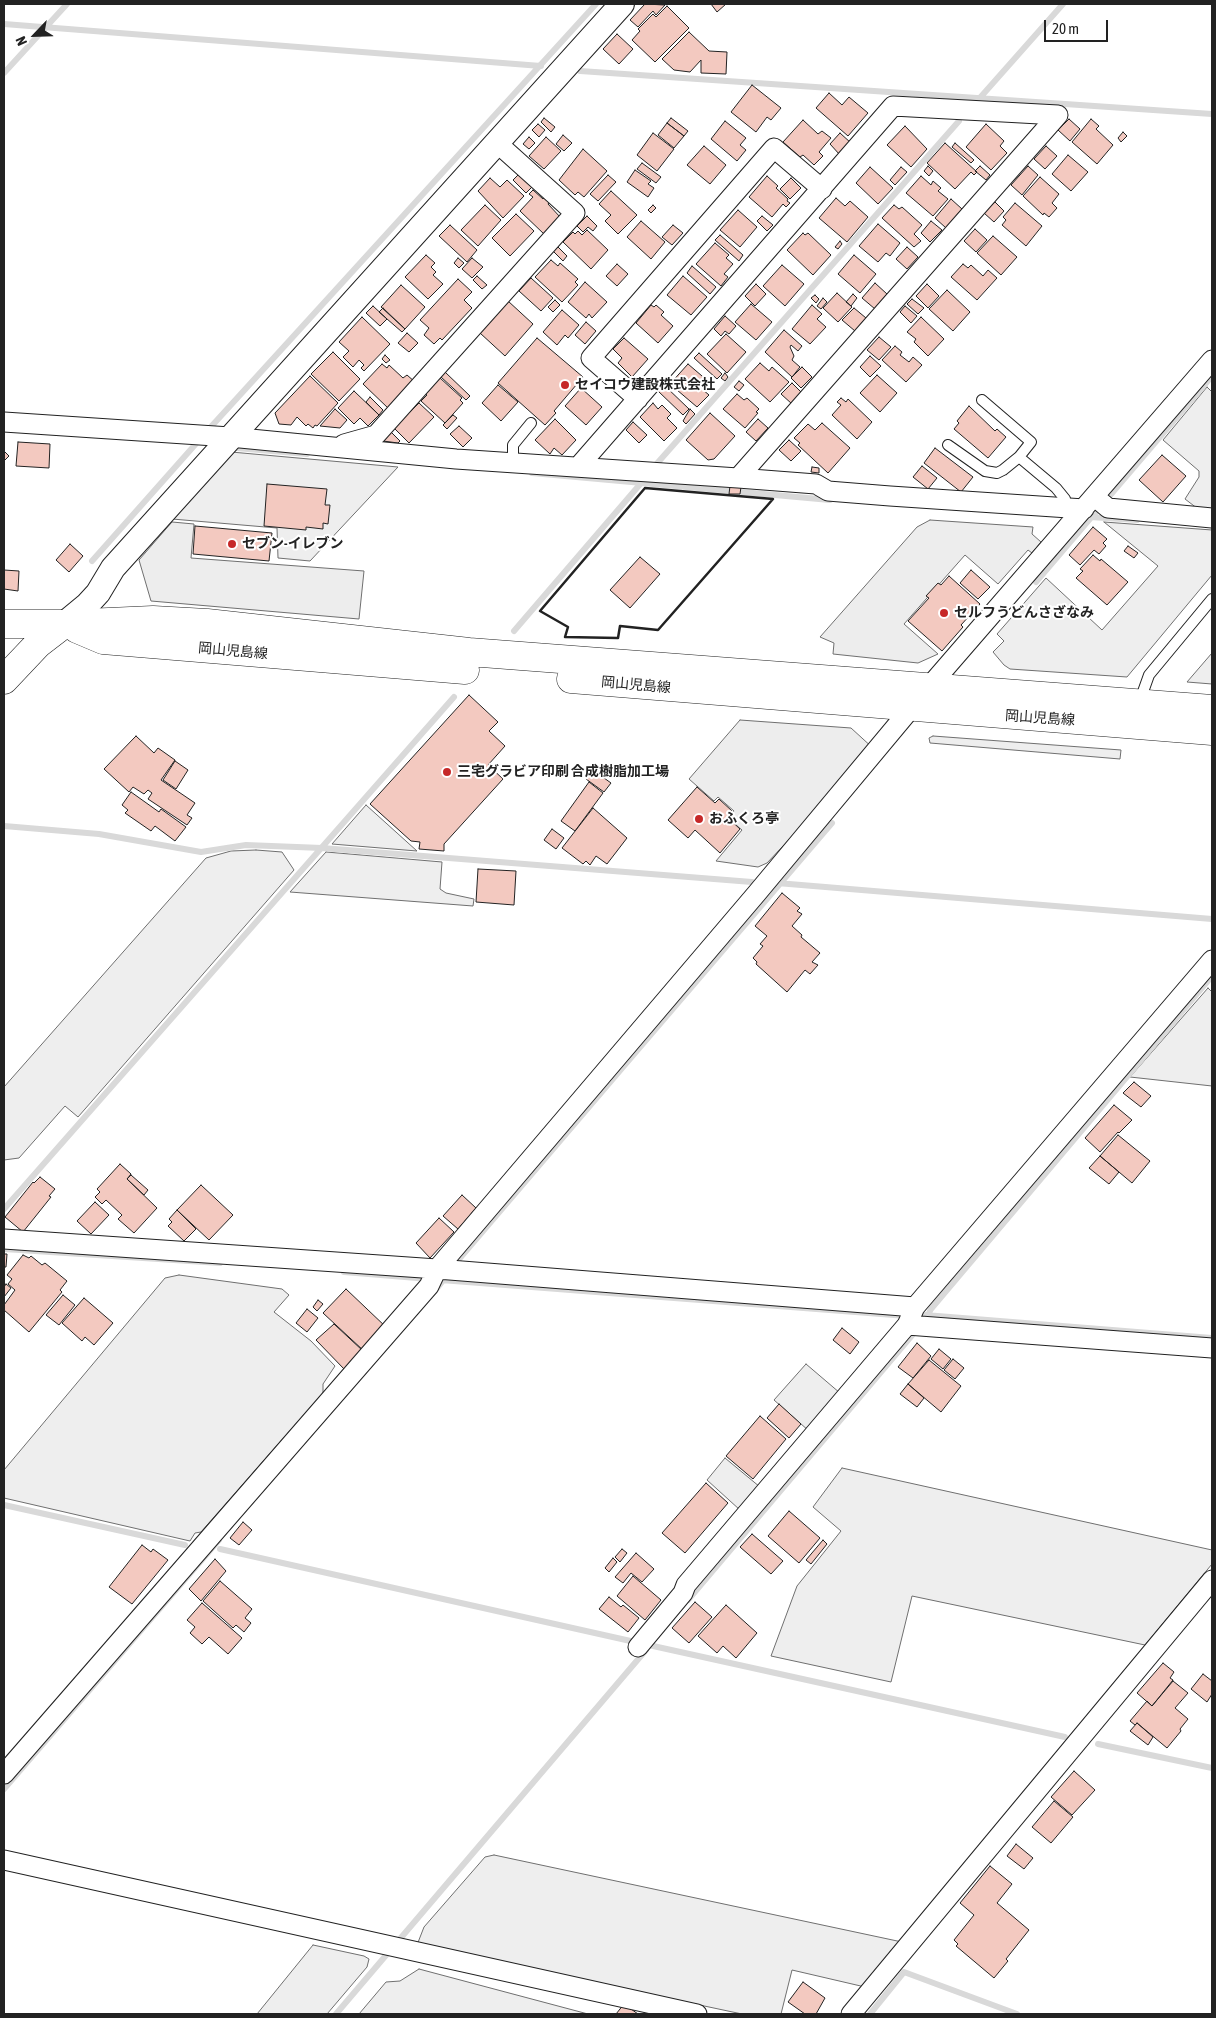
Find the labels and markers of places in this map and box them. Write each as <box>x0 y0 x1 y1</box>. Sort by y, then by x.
place label: セイコウ建設株式会社 <box>575 377 715 393</box>
marker: セイコウ建設株式会社 <box>559 379 571 391</box>
place label: セブン-イレブン <box>242 536 343 552</box>
marker: セブン-イレブン <box>226 538 238 550</box>
place label: セルフうどんさざなみ <box>954 605 1094 621</box>
marker: セルフうどんさざなみ <box>938 607 950 619</box>
place label: 三宅グラビア印刷 合成樹脂加工場 <box>457 764 669 780</box>
marker: 三宅グラビア印刷 合成樹脂加工場 <box>441 766 453 778</box>
place label: おふくろ亭 <box>709 811 779 827</box>
marker: おふくろ亭 <box>693 813 705 825</box>

